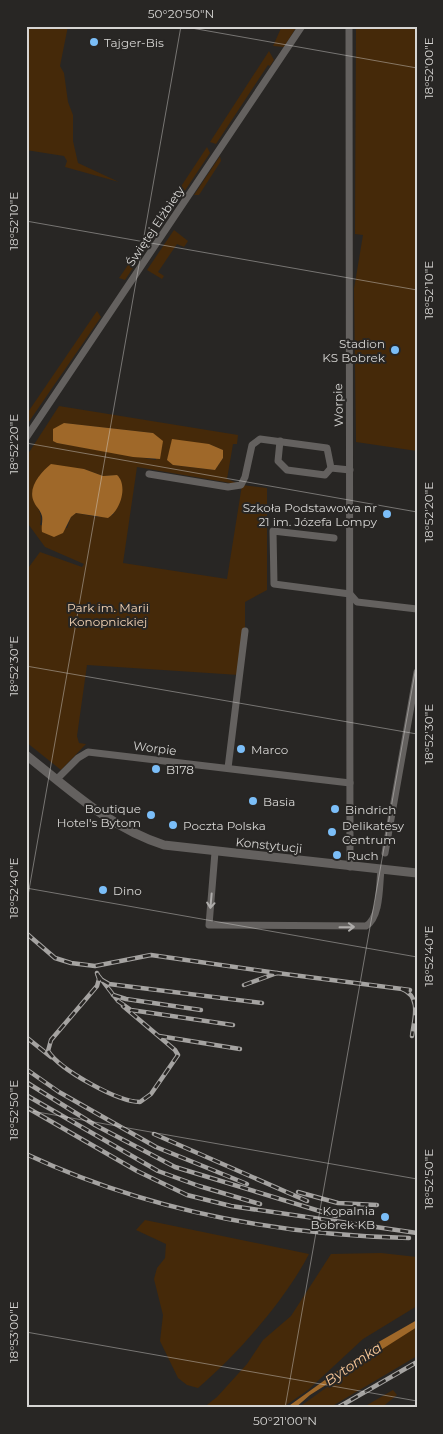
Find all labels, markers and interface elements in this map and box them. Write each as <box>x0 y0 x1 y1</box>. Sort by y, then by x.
text: 50°20'50"N <box>148 6 214 21</box>
place label: Tajger-Bis <box>104 35 164 50</box>
marker: Tajger-Bis <box>88 36 100 48</box>
text: 18°52'00"E <box>421 37 436 99</box>
street label: Świętej Elżbiety <box>123 183 188 269</box>
text: 18°52'10"E <box>6 192 21 250</box>
text: 18°52'10"E <box>421 261 436 319</box>
place label: Stadion KS Bobrek <box>322 336 386 365</box>
marker: Stadion KS Bobrek <box>389 344 401 356</box>
street label: Worpie <box>330 383 346 427</box>
text: 18°52'20"E <box>6 414 21 474</box>
text: 18°52'20"E <box>421 482 436 542</box>
place label: Szkoła Podstawowa nr 21 im. Józefa Lompy <box>243 500 377 529</box>
marker: Szkoła Podstawowa nr 21 im. Józefa Lompy <box>381 508 393 520</box>
park label: Park im. Marii Konopnickiej <box>67 600 149 629</box>
text: 18°52'30"E <box>6 636 21 696</box>
text: 18°52'30"E <box>421 704 436 764</box>
street label: Worpie <box>132 738 178 758</box>
place label: Marco <box>251 742 288 757</box>
marker: Marco <box>235 743 247 755</box>
place label: B178 <box>166 762 194 777</box>
marker: B178 <box>150 763 162 775</box>
place label: Basia <box>263 794 295 809</box>
marker: Basia <box>247 795 259 807</box>
place label: Boutique Hotel's Bytom <box>57 801 141 830</box>
place label: Bindrich <box>345 802 396 817</box>
marker: Bindrich <box>329 803 341 815</box>
marker: Boutique Hotel's Bytom <box>145 809 157 821</box>
place label: Poczta Polska <box>183 818 266 833</box>
place label: Delikatesy Centrum <box>342 818 405 847</box>
marker: Poczta Polska <box>167 819 179 831</box>
marker: Delikatesy Centrum <box>326 826 338 838</box>
street label: Konstytucji <box>235 834 303 856</box>
place label: Ruch <box>347 848 379 863</box>
marker: Ruch <box>331 849 343 861</box>
text: 18°52'40"E <box>6 857 21 919</box>
place label: Dino <box>113 883 142 898</box>
marker: Dino <box>97 884 109 896</box>
one-way arrow <box>207 892 216 908</box>
one-way arrow <box>339 922 355 932</box>
text: 18°52'40"E <box>421 925 436 987</box>
text: 18°52'50"E <box>6 1080 21 1140</box>
text: 18°52'50"E <box>421 1149 436 1209</box>
place label: Kopalnia Bobrek KB <box>310 1203 375 1232</box>
marker: Kopalnia Bobrek KB <box>379 1211 391 1223</box>
text: 18°53'00"E <box>6 1301 21 1363</box>
water label: Bytomka <box>321 1338 385 1390</box>
text: 50°21'00"N <box>253 1413 317 1428</box>

